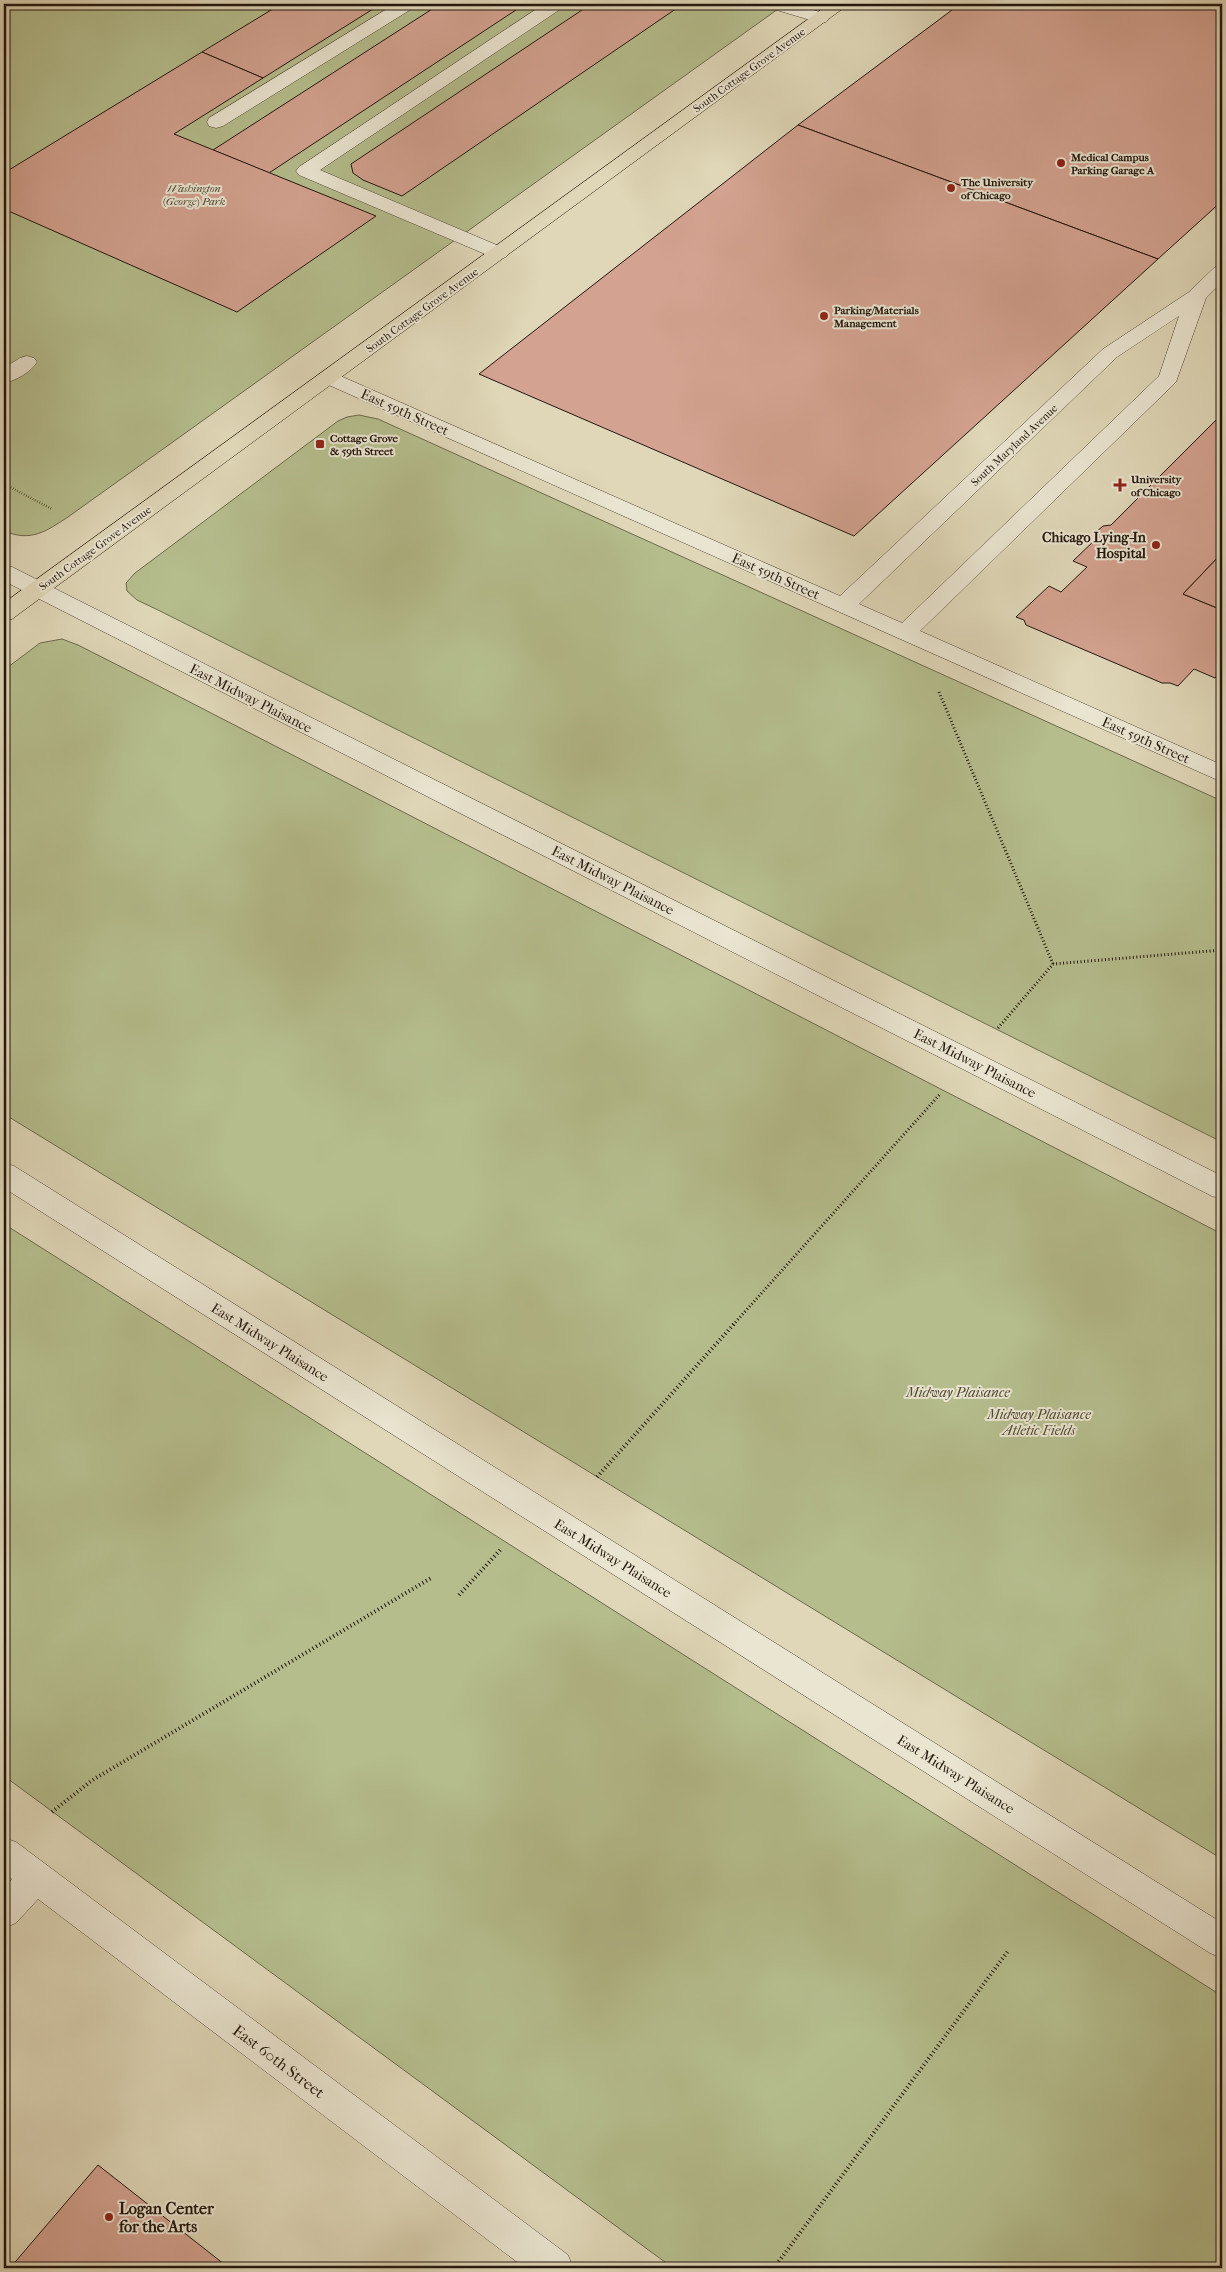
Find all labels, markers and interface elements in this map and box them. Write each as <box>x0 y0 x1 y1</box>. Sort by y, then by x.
street label: South Cottage Grove Avenue <box>691 25 808 116</box>
place label: Medical Campus Parking Garage A <box>1070 151 1155 177</box>
marker: Medical Campus Parking Garage A <box>1055 157 1067 169</box>
place label: The University of Chicago <box>960 176 1034 202</box>
park label: Washington (George) Park <box>163 182 226 208</box>
marker: The University of Chicago <box>945 182 957 194</box>
street label: South Cottage Grove Avenue <box>364 265 481 356</box>
place label: Parking/Materials Management <box>833 304 919 330</box>
marker: Parking/Materials Management <box>818 310 830 322</box>
street label: East 59th Street <box>358 385 451 439</box>
street label: South Maryland Avenue <box>968 401 1061 489</box>
place label: Cottage Grove & 59th Street <box>330 432 399 458</box>
marker: Cottage Grove & 59th Street <box>314 438 326 450</box>
place label: University of Chicago <box>1130 473 1183 499</box>
marker: University of Chicago <box>1113 478 1127 492</box>
street label: South Cottage Grove Avenue <box>37 503 154 594</box>
place label: Chicago Lying-In Hospital <box>1042 529 1147 562</box>
marker: Chicago Lying-In Hospital <box>1150 539 1162 551</box>
street label: East 59th Street <box>729 549 822 603</box>
street label: East Midway Plaisance <box>187 660 315 737</box>
street label: East 59th Street <box>1099 713 1192 767</box>
street label: East Midway Plaisance <box>549 842 677 919</box>
street label: East Midway Plaisance <box>911 1025 1039 1102</box>
street label: East Midway Plaisance <box>208 1299 332 1386</box>
park label: Midway Plaisance <box>905 1384 1010 1401</box>
park label: Midway Plaisance Atletic Fields <box>986 1406 1091 1439</box>
street label: East Midway Plaisance <box>551 1515 675 1602</box>
street label: East Midway Plaisance <box>894 1731 1018 1818</box>
street label: East 60th Street <box>229 2021 329 2102</box>
place label: Logan Center for the Arts <box>118 2199 215 2236</box>
marker: Logan Center for the Arts <box>103 2211 115 2223</box>

